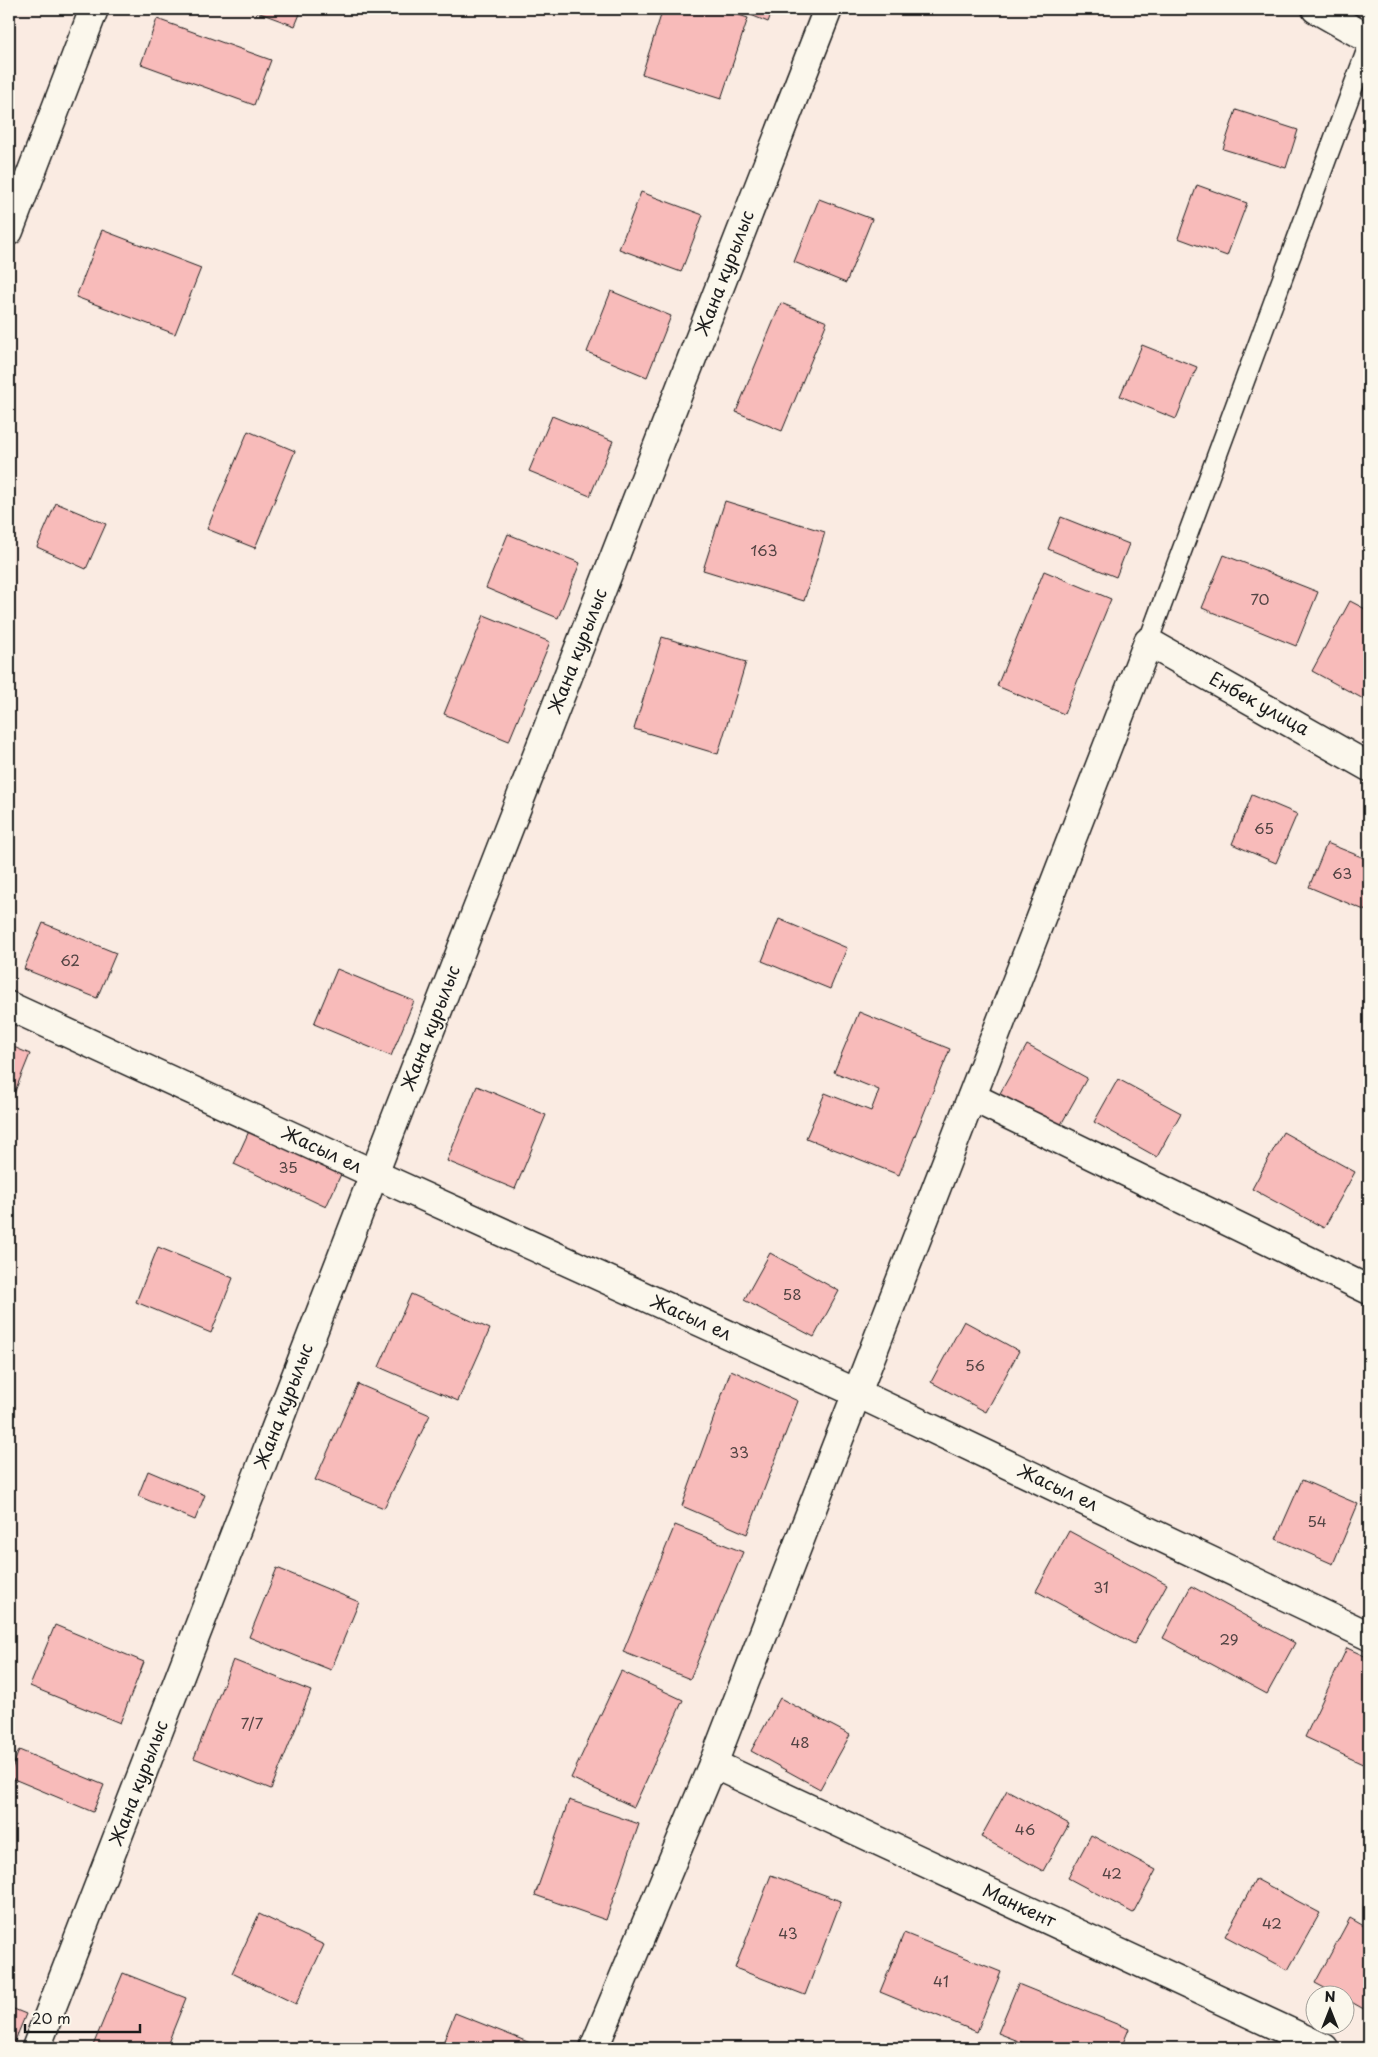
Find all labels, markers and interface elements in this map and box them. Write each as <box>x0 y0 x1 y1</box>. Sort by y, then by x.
street label: Жана курылыс <box>687 206 760 340</box>
house number: 163 <box>750 538 778 561</box>
street label: Жана курылыс <box>540 584 613 718</box>
house number: 70 <box>1250 587 1270 610</box>
street label: Енбек улица <box>1205 664 1315 742</box>
house number: 65 <box>1254 816 1274 839</box>
house number: 63 <box>1332 861 1352 884</box>
house number: 62 <box>60 948 80 971</box>
street label: Жана курылыс <box>393 961 466 1095</box>
street label: Жасыл ел <box>278 1118 367 1179</box>
house number: 35 <box>278 1155 298 1178</box>
house number: 58 <box>782 1282 802 1305</box>
street label: Жасыл ел <box>647 1287 736 1346</box>
street label: Жана курылыс <box>246 1339 319 1473</box>
house number: 56 <box>965 1353 985 1376</box>
house number: 33 <box>729 1440 749 1463</box>
street label: Жасыл ел <box>1014 1456 1103 1517</box>
house number: 54 <box>1307 1509 1327 1532</box>
house number: 31 <box>1093 1575 1109 1598</box>
house number: 29 <box>1219 1627 1239 1650</box>
house number: 7/7 <box>241 1711 264 1734</box>
street label: Жана курылыс <box>101 1716 174 1850</box>
house number: 48 <box>790 1730 810 1753</box>
house number: 46 <box>1015 1817 1035 1840</box>
house number: 42 <box>1102 1861 1122 1884</box>
street label: Манкент <box>978 1876 1061 1934</box>
house number: 42 <box>1262 1911 1282 1934</box>
house number: 43 <box>778 1921 798 1944</box>
house number: 41 <box>933 1969 949 1992</box>
north arrow <box>1306 1984 1356 2034</box>
text: N <box>1324 1986 1336 2007</box>
scale bar <box>25 2002 140 2034</box>
text: 20 m <box>32 2006 71 2029</box>

